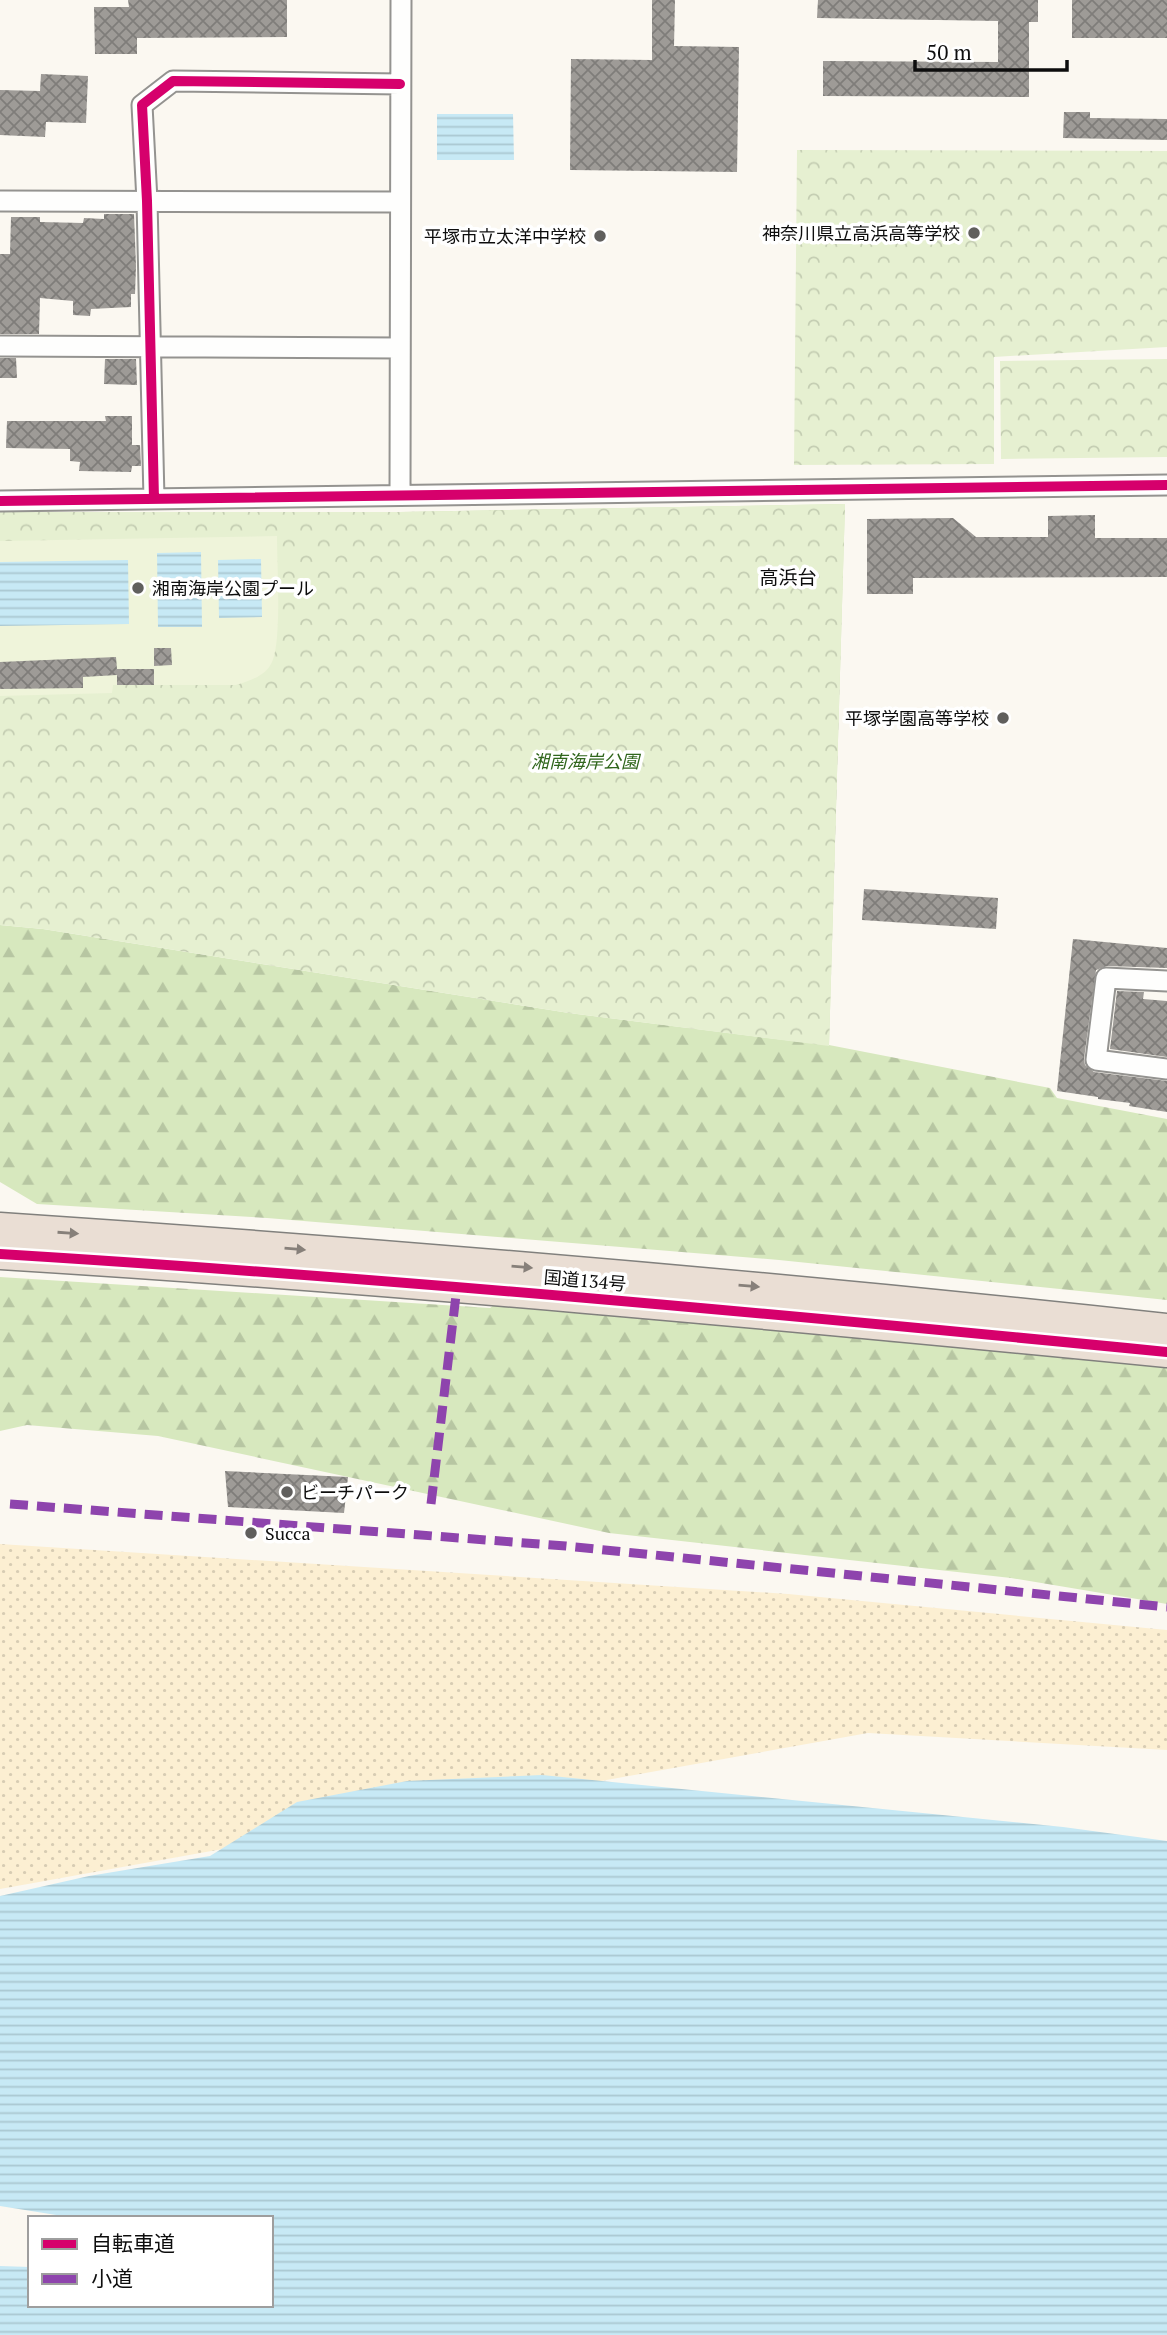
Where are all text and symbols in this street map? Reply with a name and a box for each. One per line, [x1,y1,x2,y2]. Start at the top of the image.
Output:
scale bar [915,28,1067,72]
text: 50 m [926,38,972,66]
place label: 神奈川県立高浜高等学校 [762,221,960,245]
place label: 平塚市立太洋中学校 [424,224,586,248]
marker: 神奈川県立高浜高等学校 [966,225,982,241]
marker: 平塚市立太洋中学校 [592,228,608,244]
district label: 高浜台 [759,564,817,589]
place label: 湘南海岸公園プール [152,576,314,600]
marker: 湘南海岸公園プール [130,580,146,596]
place label: 平塚学園高等学校 [845,706,989,730]
marker: 平塚学園高等学校 [995,710,1011,726]
park label: 湘南海岸公園 [531,749,642,773]
one-way arrow [57,1228,79,1239]
one-way arrow [284,1244,306,1255]
one-way arrow [511,1262,533,1273]
street label: 国道134号 [543,1264,627,1296]
one-way arrow [738,1281,760,1292]
place label: ビーチパーク [301,1480,409,1504]
marker: ビーチパーク [279,1484,295,1500]
place label: Succa [265,1521,311,1545]
marker: Succa [243,1525,259,1541]
legend [28,2216,273,2307]
text: 自転車道 [91,2229,175,2257]
text: 小道 [91,2264,133,2292]

